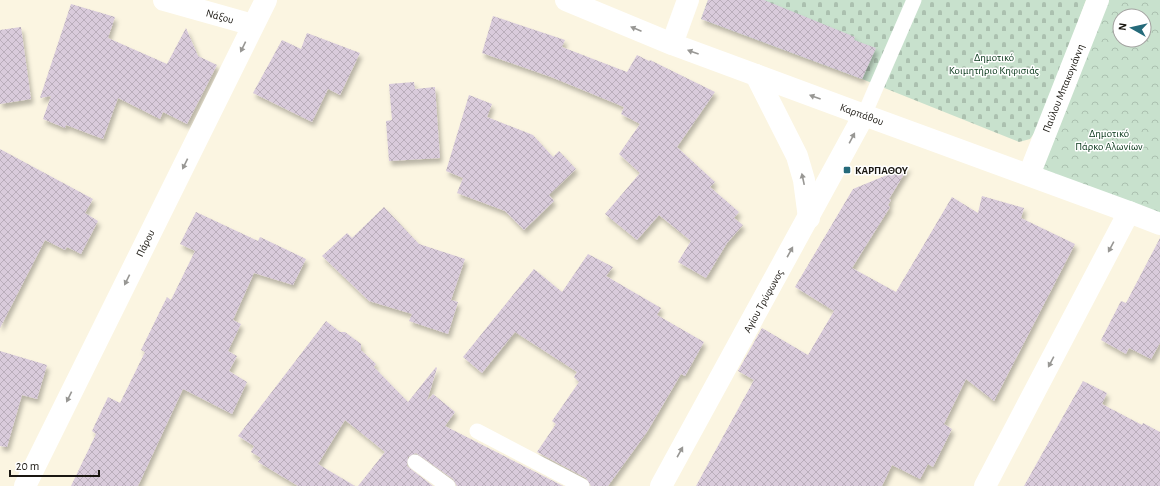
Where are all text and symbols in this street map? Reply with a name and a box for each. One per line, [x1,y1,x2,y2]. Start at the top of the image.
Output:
street label: Νάξου [205,7,235,26]
north arrow [1112,8,1152,48]
text: N [1117,22,1129,31]
one-way arrow [630,26,642,32]
one-way arrow [239,42,246,53]
street label: Παύλου Μπακογιάννη [1041,42,1086,134]
one-way arrow [686,49,698,55]
park label: Δημοτικό Κοιμητήριο Κηφισιάς [949,52,1039,76]
one-way arrow [808,93,820,99]
street label: Καρπάθου [839,102,885,127]
park label: Δημοτικό Πάρκο Αλωνίων [1075,128,1143,152]
one-way arrow [849,132,855,144]
one-way arrow [182,158,188,170]
marker: ΚΑΡΠΑΘΟΥ [842,165,852,175]
place label: ΚΑΡΠΑΘΟΥ [855,165,909,176]
one-way arrow [800,173,806,185]
street label: Πάρου [134,228,157,259]
one-way arrow [1108,241,1114,253]
one-way arrow [786,246,793,258]
street label: Αγίου Τρύφωνος [742,268,785,335]
one-way arrow [124,275,130,286]
one-way arrow [1047,356,1054,368]
one-way arrow [66,391,72,402]
one-way arrow [677,446,683,458]
scale bar [10,452,99,478]
text: 20 m [16,460,39,472]

